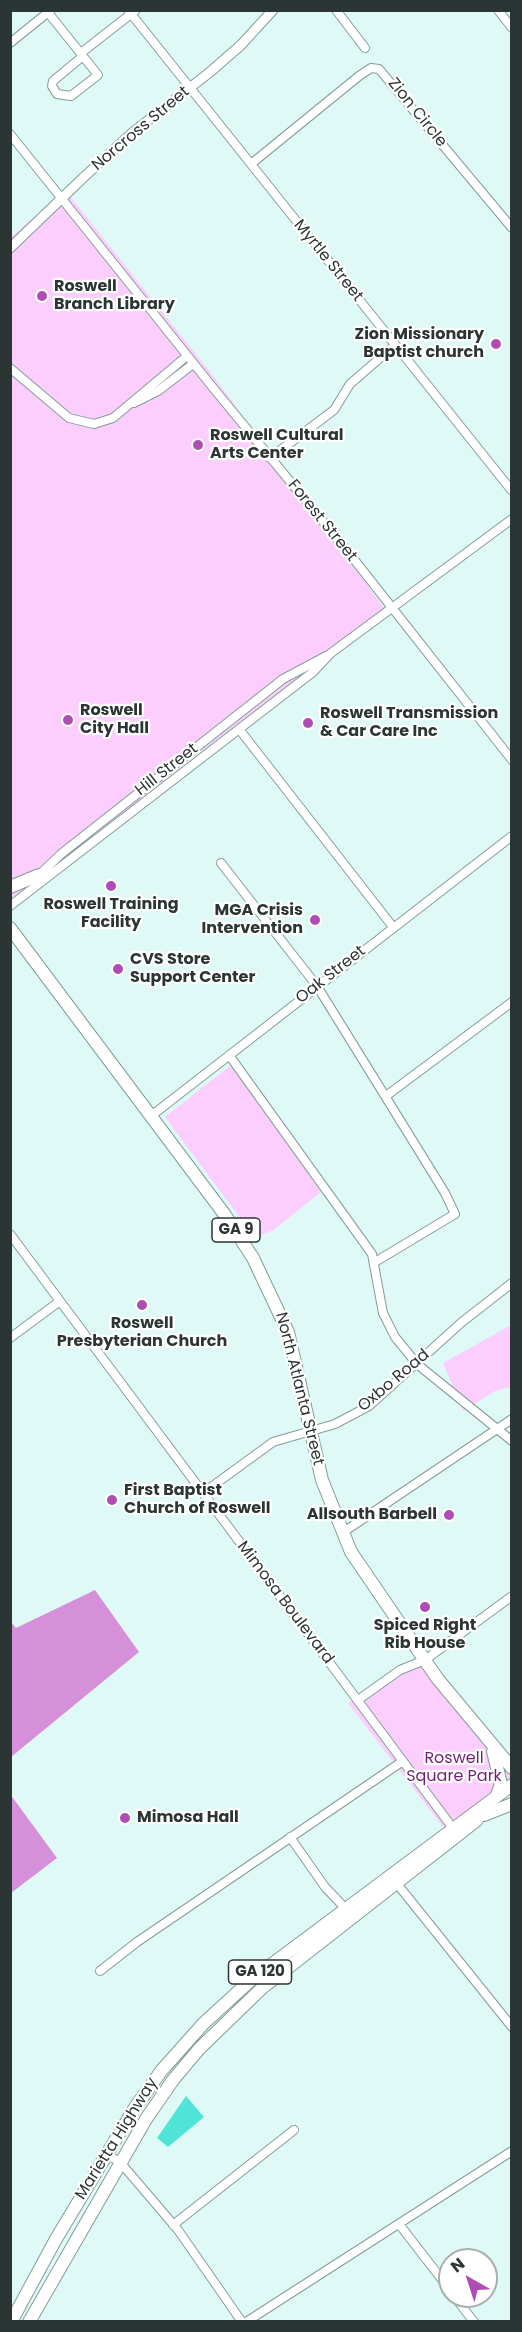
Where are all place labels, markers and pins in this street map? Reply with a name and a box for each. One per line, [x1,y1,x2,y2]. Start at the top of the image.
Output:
place label: Roswell Branch Library [54,277,175,315]
marker: Roswell Branch Library [35,289,49,303]
place label: Zion Missionary Baptist church [355,325,484,363]
marker: Zion Missionary Baptist church [489,337,503,351]
place label: Roswell Cultural Arts Center [210,426,344,464]
marker: Roswell Cultural Arts Center [191,438,205,452]
place label: Roswell City Hall [80,701,149,739]
place label: Roswell Transmission & Car Care Inc [320,704,498,742]
marker: Roswell City Hall [61,713,75,727]
marker: Roswell Transmission & Car Care Inc [301,716,315,730]
marker: Roswell Training Facility [104,879,118,893]
place label: Roswell Training Facility [43,895,179,933]
place label: MGA Crisis Intervention [201,901,303,939]
marker: MGA Crisis Intervention [308,913,322,927]
place label: CVS Store Support Center [130,950,255,988]
marker: CVS Store Support Center [111,962,125,976]
marker: Roswell Presbyterian Church [135,1298,149,1312]
place label: Roswell Presbyterian Church [57,1314,227,1352]
place label: First Baptist Church of Roswell [124,1481,271,1519]
marker: First Baptist Church of Roswell [105,1493,119,1507]
place label: Allsouth Barbell [307,1505,437,1525]
marker: Allsouth Barbell [442,1508,456,1522]
marker: Spiced Right Rib House [418,1600,432,1614]
place label: Spiced Right Rib House [374,1616,476,1654]
place label: Mimosa Hall [137,1808,239,1828]
marker: Mimosa Hall [118,1811,132,1825]

